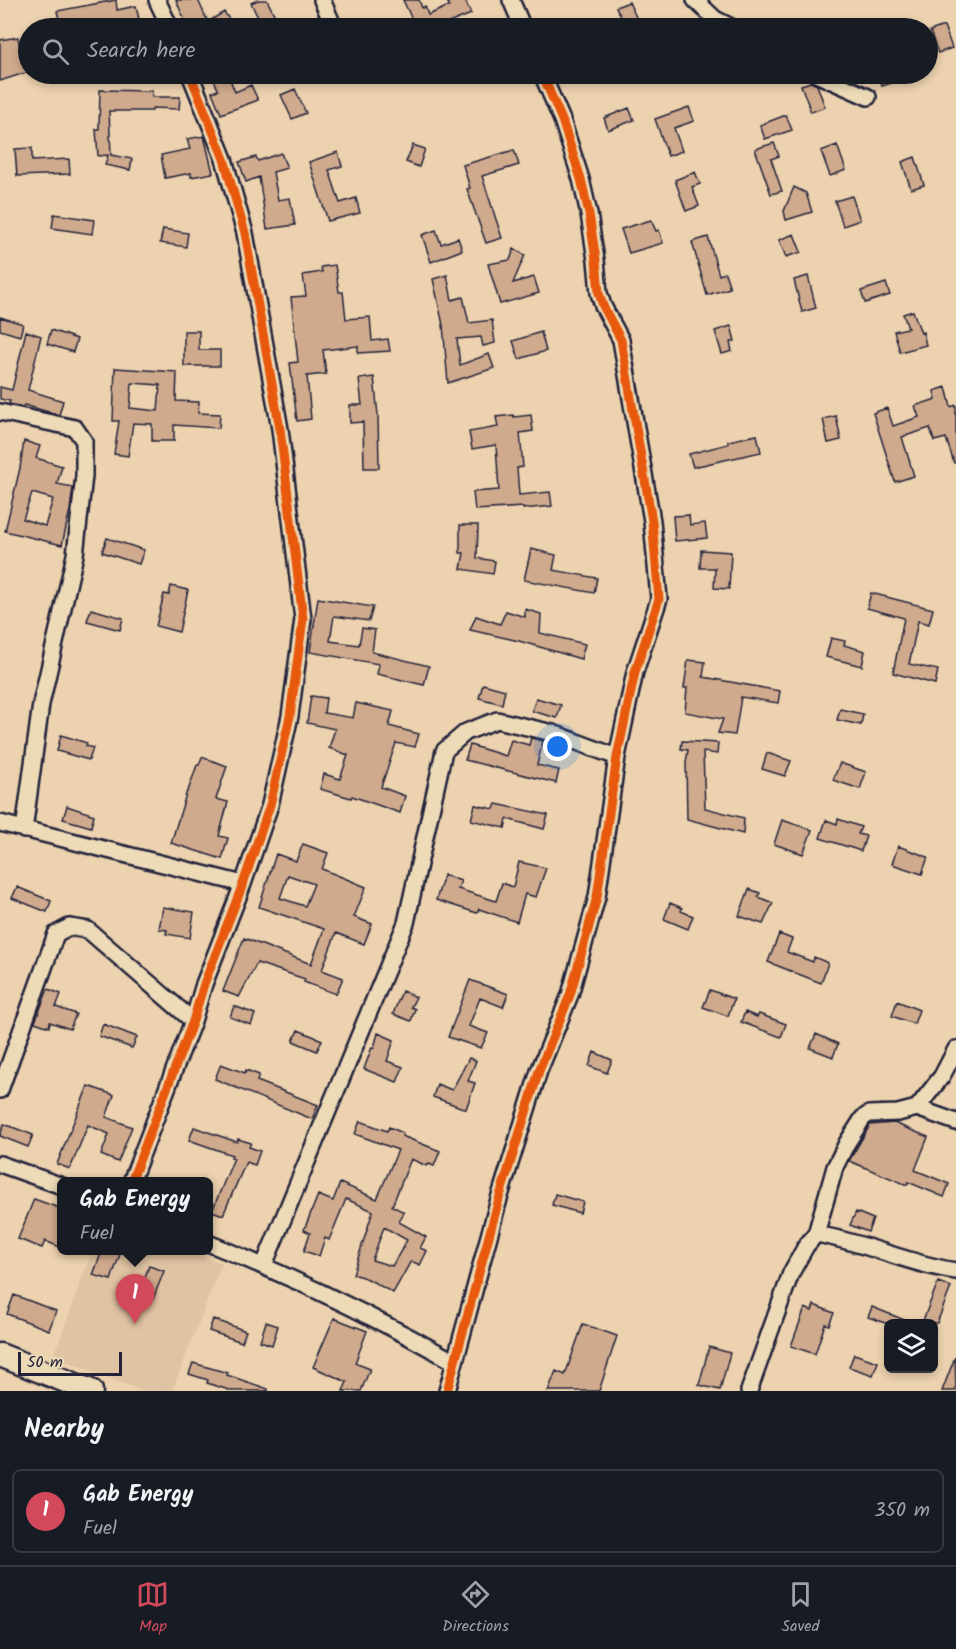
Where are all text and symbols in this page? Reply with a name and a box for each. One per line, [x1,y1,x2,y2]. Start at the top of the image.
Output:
search box [18,18,938,84]
text: Search here [87,34,195,69]
icon: search [39,35,72,68]
your location [543,732,572,761]
popup [57,1177,213,1255]
text: Gab Energy [80,1183,190,1218]
text: Fuel [80,1218,114,1250]
pin: 1 [116,1274,154,1324]
map controls [884,1319,938,1373]
button: layers [884,1319,938,1373]
scale bar [18,1349,122,1376]
text: 50 m [27,1350,63,1375]
text: Nearby [24,1409,104,1451]
text: Gab Energy [83,1478,193,1513]
text: 1 [42,1495,49,1527]
text: 350 m [874,1495,930,1527]
text: Fuel [83,1513,117,1545]
tab: Map [136,1578,169,1639]
tab: Directions [442,1578,509,1639]
tab: Saved [782,1578,820,1639]

